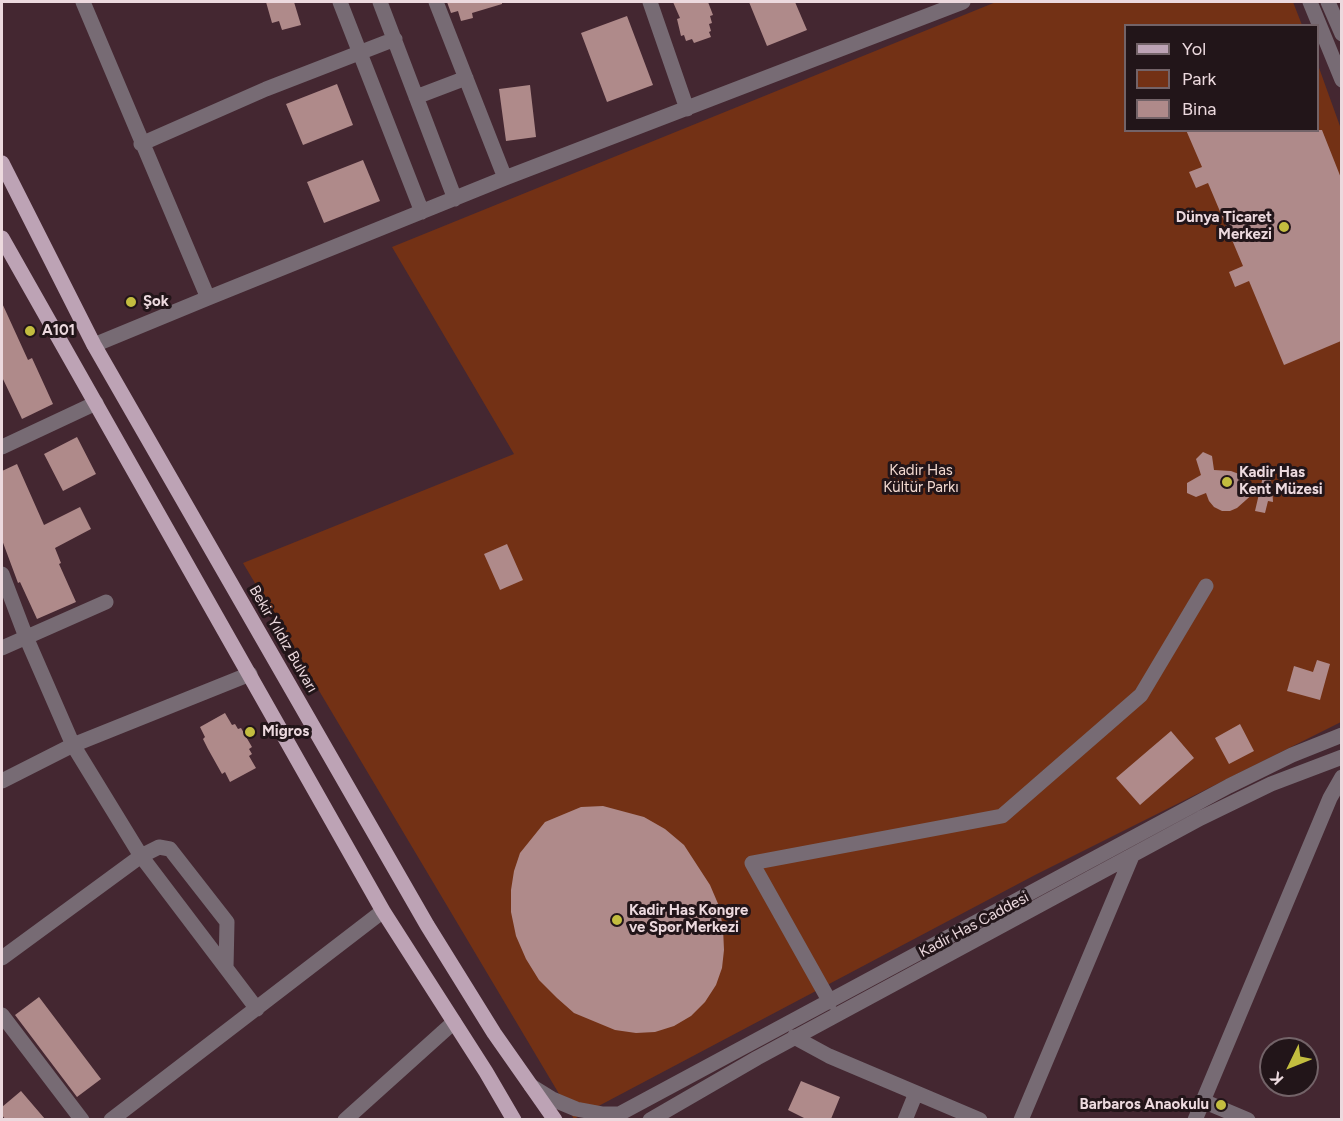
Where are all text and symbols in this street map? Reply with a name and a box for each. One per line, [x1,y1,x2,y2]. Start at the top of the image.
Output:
legend [1124,24,1319,132]
text: Yol [1182,38,1206,60]
text: Park [1182,68,1216,90]
text: Bina [1182,98,1216,120]
place label: Dünya Ticaret Merkezi [1176,209,1272,244]
marker: Dünya Ticaret Merkezi [1277,220,1291,234]
place label: Şok [143,293,169,311]
marker: Şok [124,295,138,309]
place label: A101 [42,322,75,340]
marker: A101 [23,324,37,338]
park label: Kadir Has Kültür Parkı [883,462,959,497]
place label: Kadir Has Kent Müzesi [1239,464,1323,499]
marker: Kadir Has Kent Müzesi [1220,475,1234,489]
street label: Bekir Yıldız Bulvarı [245,582,321,696]
place label: Migros [262,723,309,741]
marker: Migros [243,725,257,739]
street label: Kadir Has Caddesi [916,888,1032,962]
place label: Kadir Has Kongre ve Spor Merkezi [629,902,748,937]
marker: Kadir Has Kongre ve Spor Merkezi [610,913,624,927]
north arrow [1259,1037,1319,1097]
text: K [1266,1068,1288,1089]
place label: Barbaros Anaokulu [1080,1096,1209,1114]
marker: Barbaros Anaokulu [1214,1098,1228,1112]

